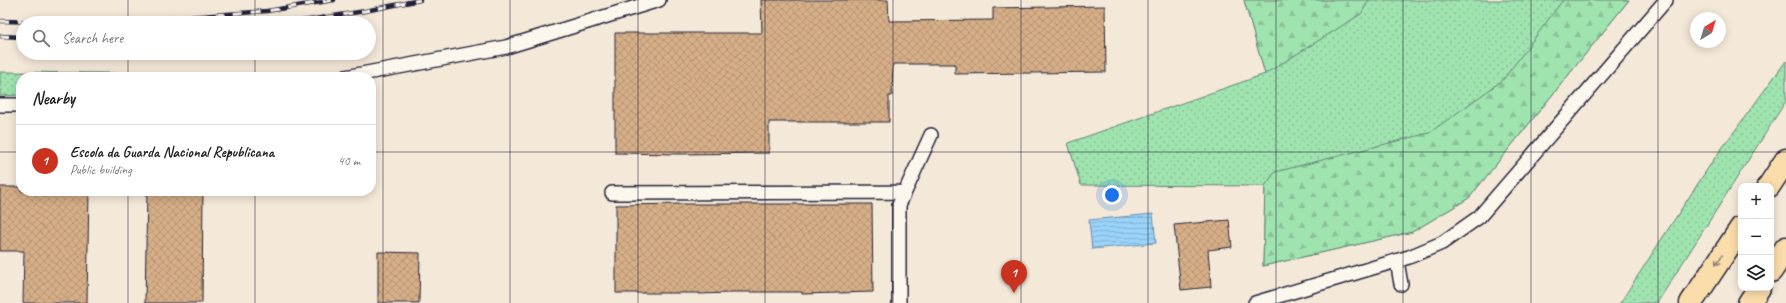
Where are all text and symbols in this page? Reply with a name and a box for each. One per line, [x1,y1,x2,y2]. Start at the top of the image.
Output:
north arrow [1690,12,1726,48]
search box [16,16,376,60]
icon: search [30,27,52,49]
text: Search here [62,29,123,48]
text: Nearby [32,88,75,109]
text: Escola da Guarda Nacional Republicana [70,143,274,162]
text: 1 [42,153,48,169]
text: 40 m [338,153,360,169]
text: Public building [70,162,132,178]
map controls [1738,183,1774,291]
button: + [1738,183,1774,219]
your location [1102,185,1122,205]
button: − [1738,219,1774,255]
one-way arrow [1715,255,1724,266]
button: layers [1738,255,1774,291]
pin: 1 [1001,260,1027,293]

